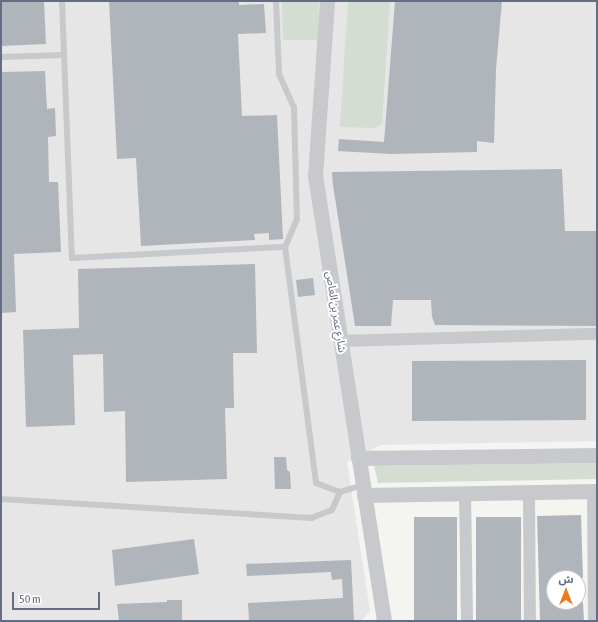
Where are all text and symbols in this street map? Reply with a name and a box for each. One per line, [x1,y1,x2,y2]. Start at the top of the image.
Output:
street label: شارع عمر بن العاص [323,270,349,354]
north arrow [546,570,586,610]
text: ش [558,573,574,585]
scale bar [14,584,102,610]
text: 50 m [19,592,41,606]

